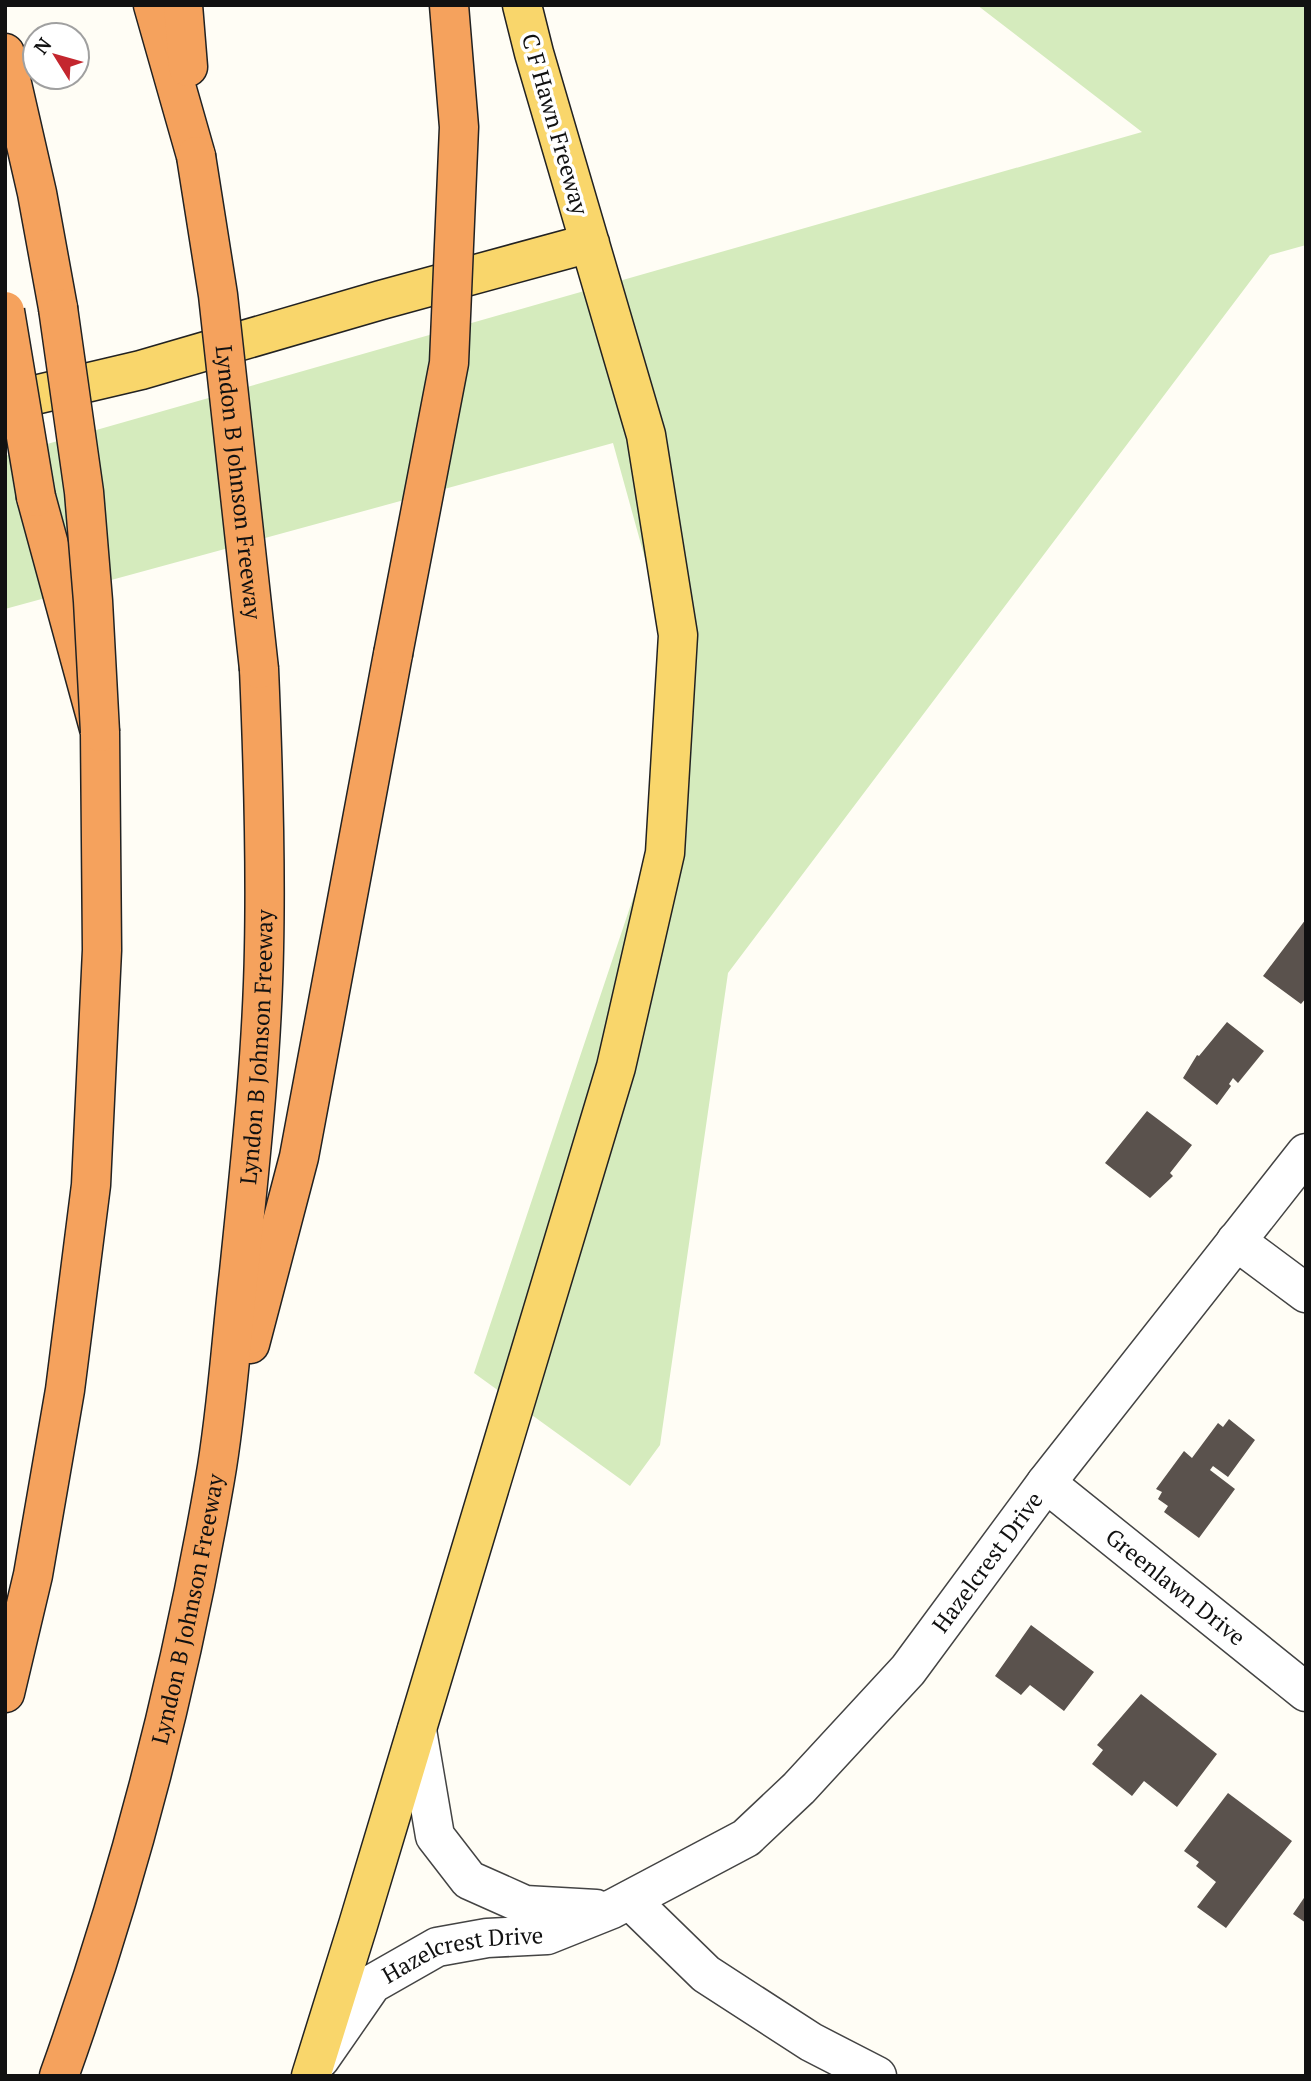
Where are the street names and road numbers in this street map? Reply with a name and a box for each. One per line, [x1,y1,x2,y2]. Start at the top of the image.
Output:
street label: C F Hawn Freeway [515,30,596,219]
street label: Lyndon B Johnson Freeway [209,343,269,621]
street label: Lyndon B Johnson Freeway [232,909,280,1186]
street label: Lyndon B Johnson Freeway [144,1471,231,1747]
street label: Hazelcrest Drive [925,1485,1049,1639]
street label: Greenlawn Drive [1099,1521,1252,1652]
street label: Hazelcrest Drive [376,1919,544,1990]

